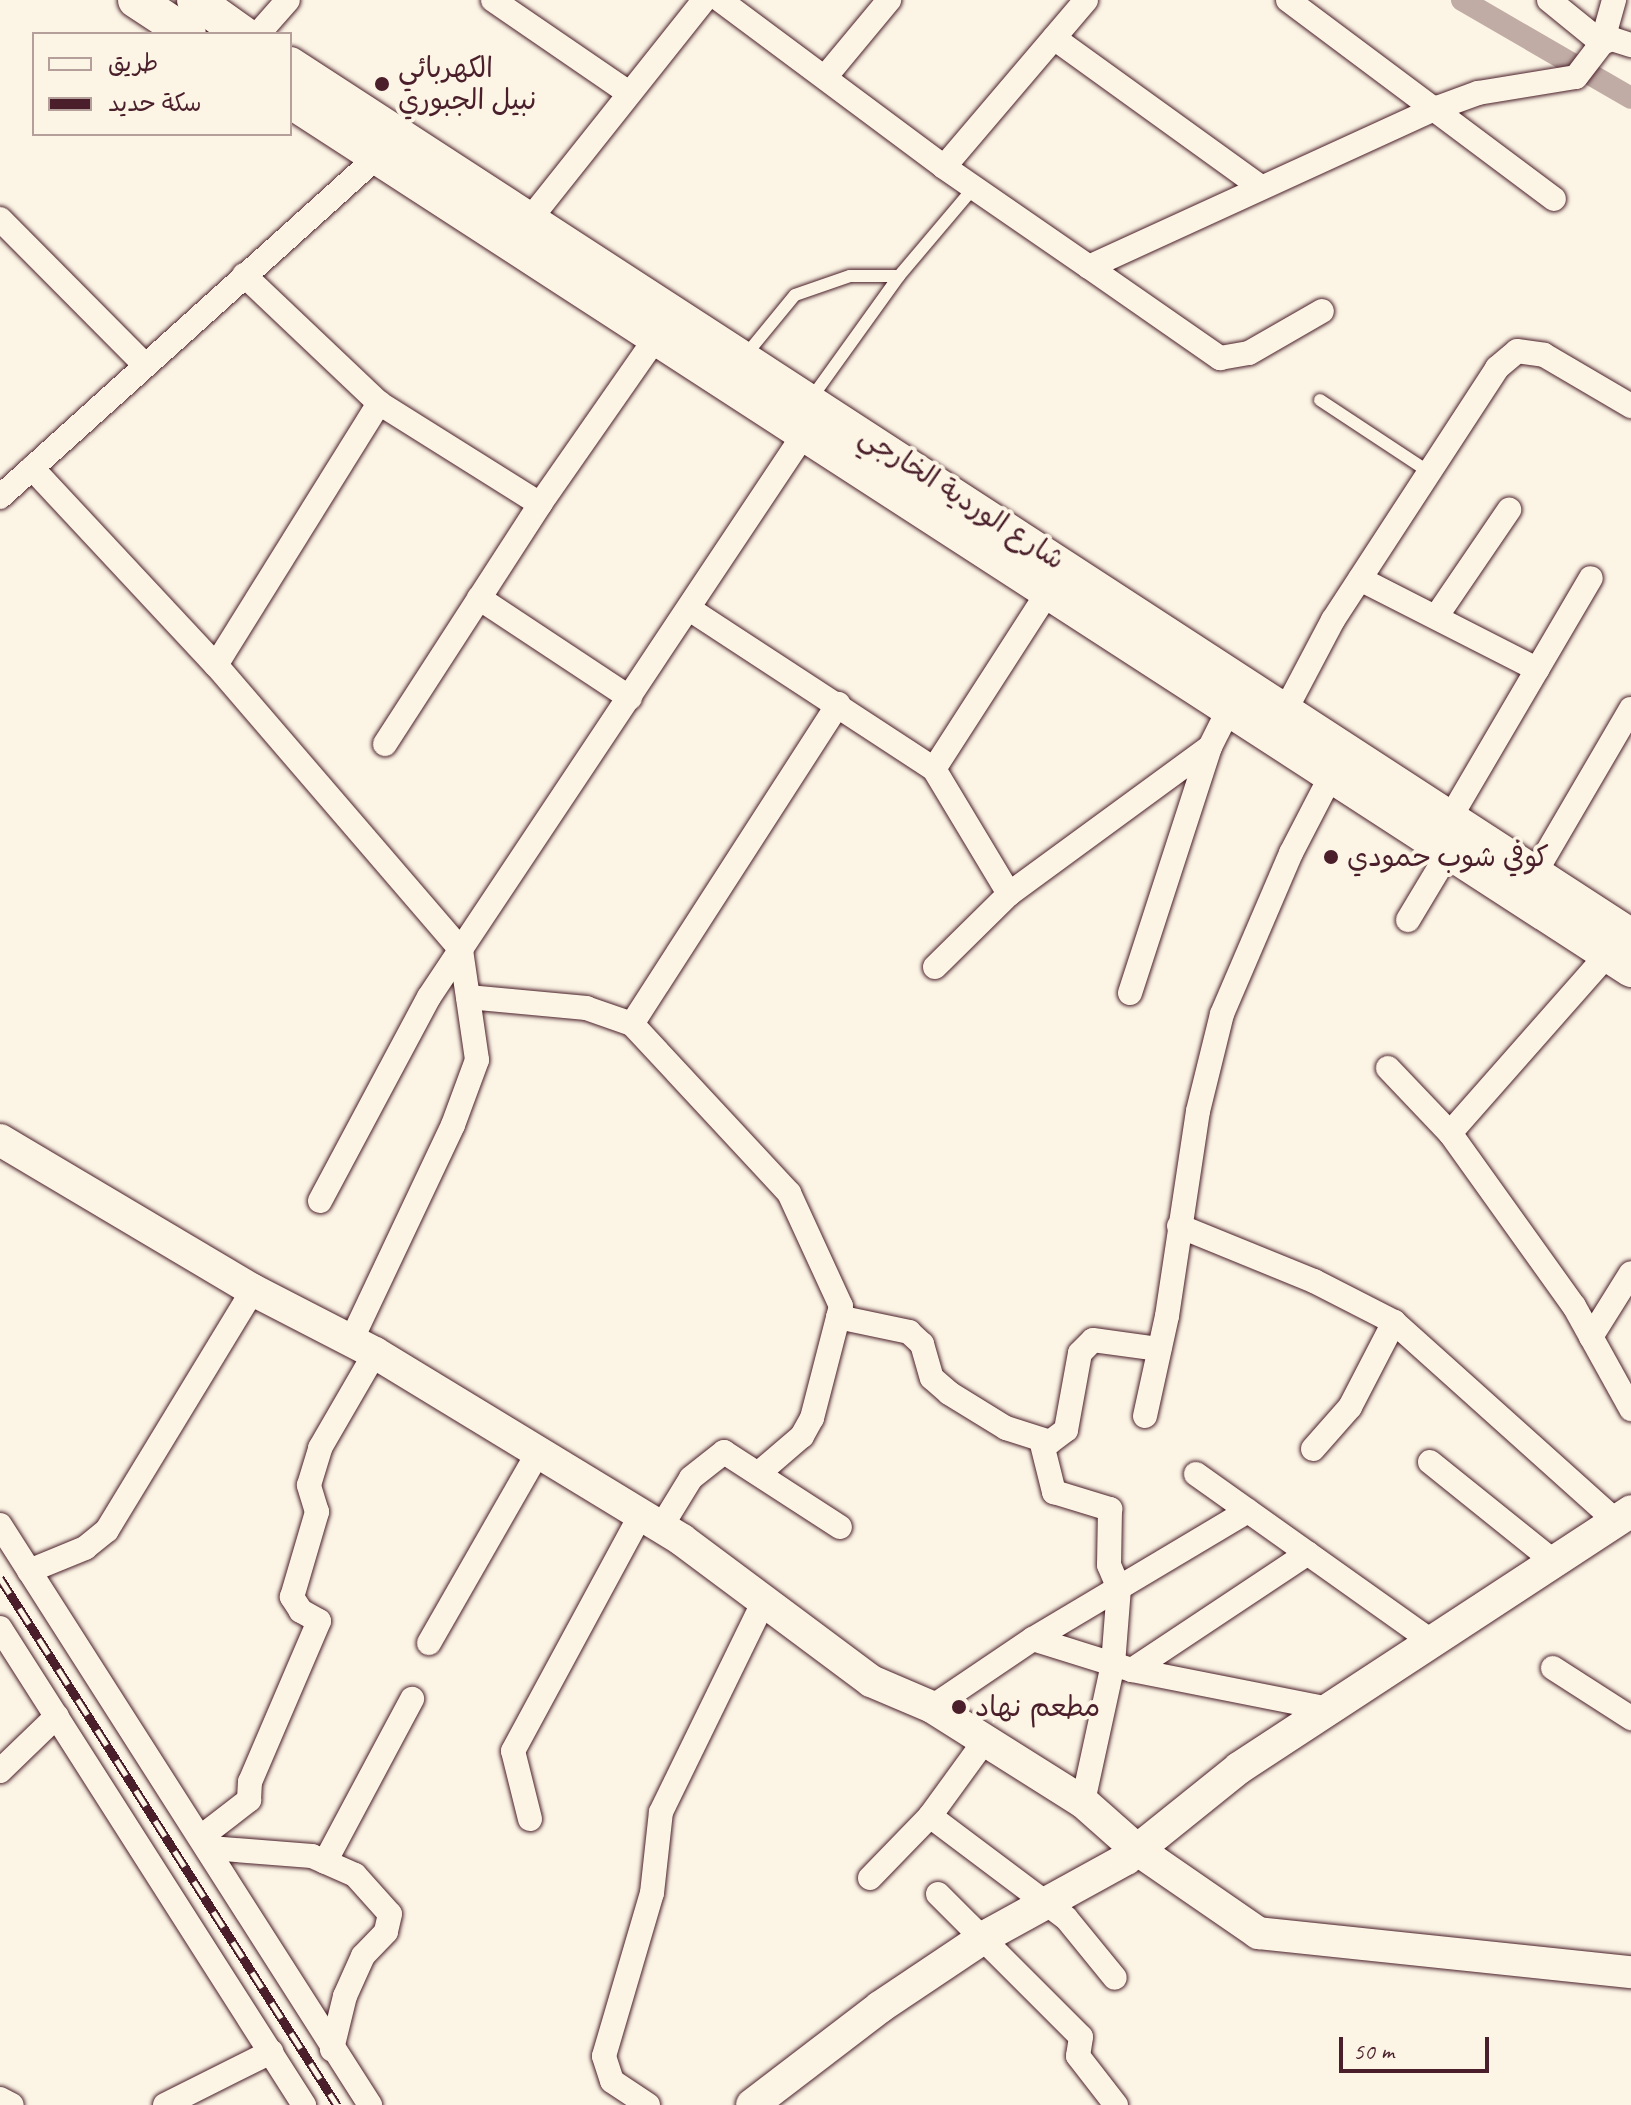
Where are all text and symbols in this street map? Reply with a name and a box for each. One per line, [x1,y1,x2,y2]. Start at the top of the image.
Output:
legend [32,32,292,136]
text: طريق [108,48,158,78]
place label: الكهربائي نبيل الجبوري [398,51,536,117]
marker: الكهربائي نبيل الجبوري [373,75,391,93]
text: سكة حديد [108,88,202,118]
street label: شارع الوردية الخارجي [853,419,1071,577]
place label: كوفي شوب حمودي [1347,840,1549,874]
marker: كوفي شوب حمودي [1322,848,1340,866]
place label: مطعم نهاد [975,1690,1100,1724]
marker: مطعم نهاد [950,1698,968,1716]
scale bar [1343,2021,1493,2071]
text: 50 m [1353,2036,1394,2066]

